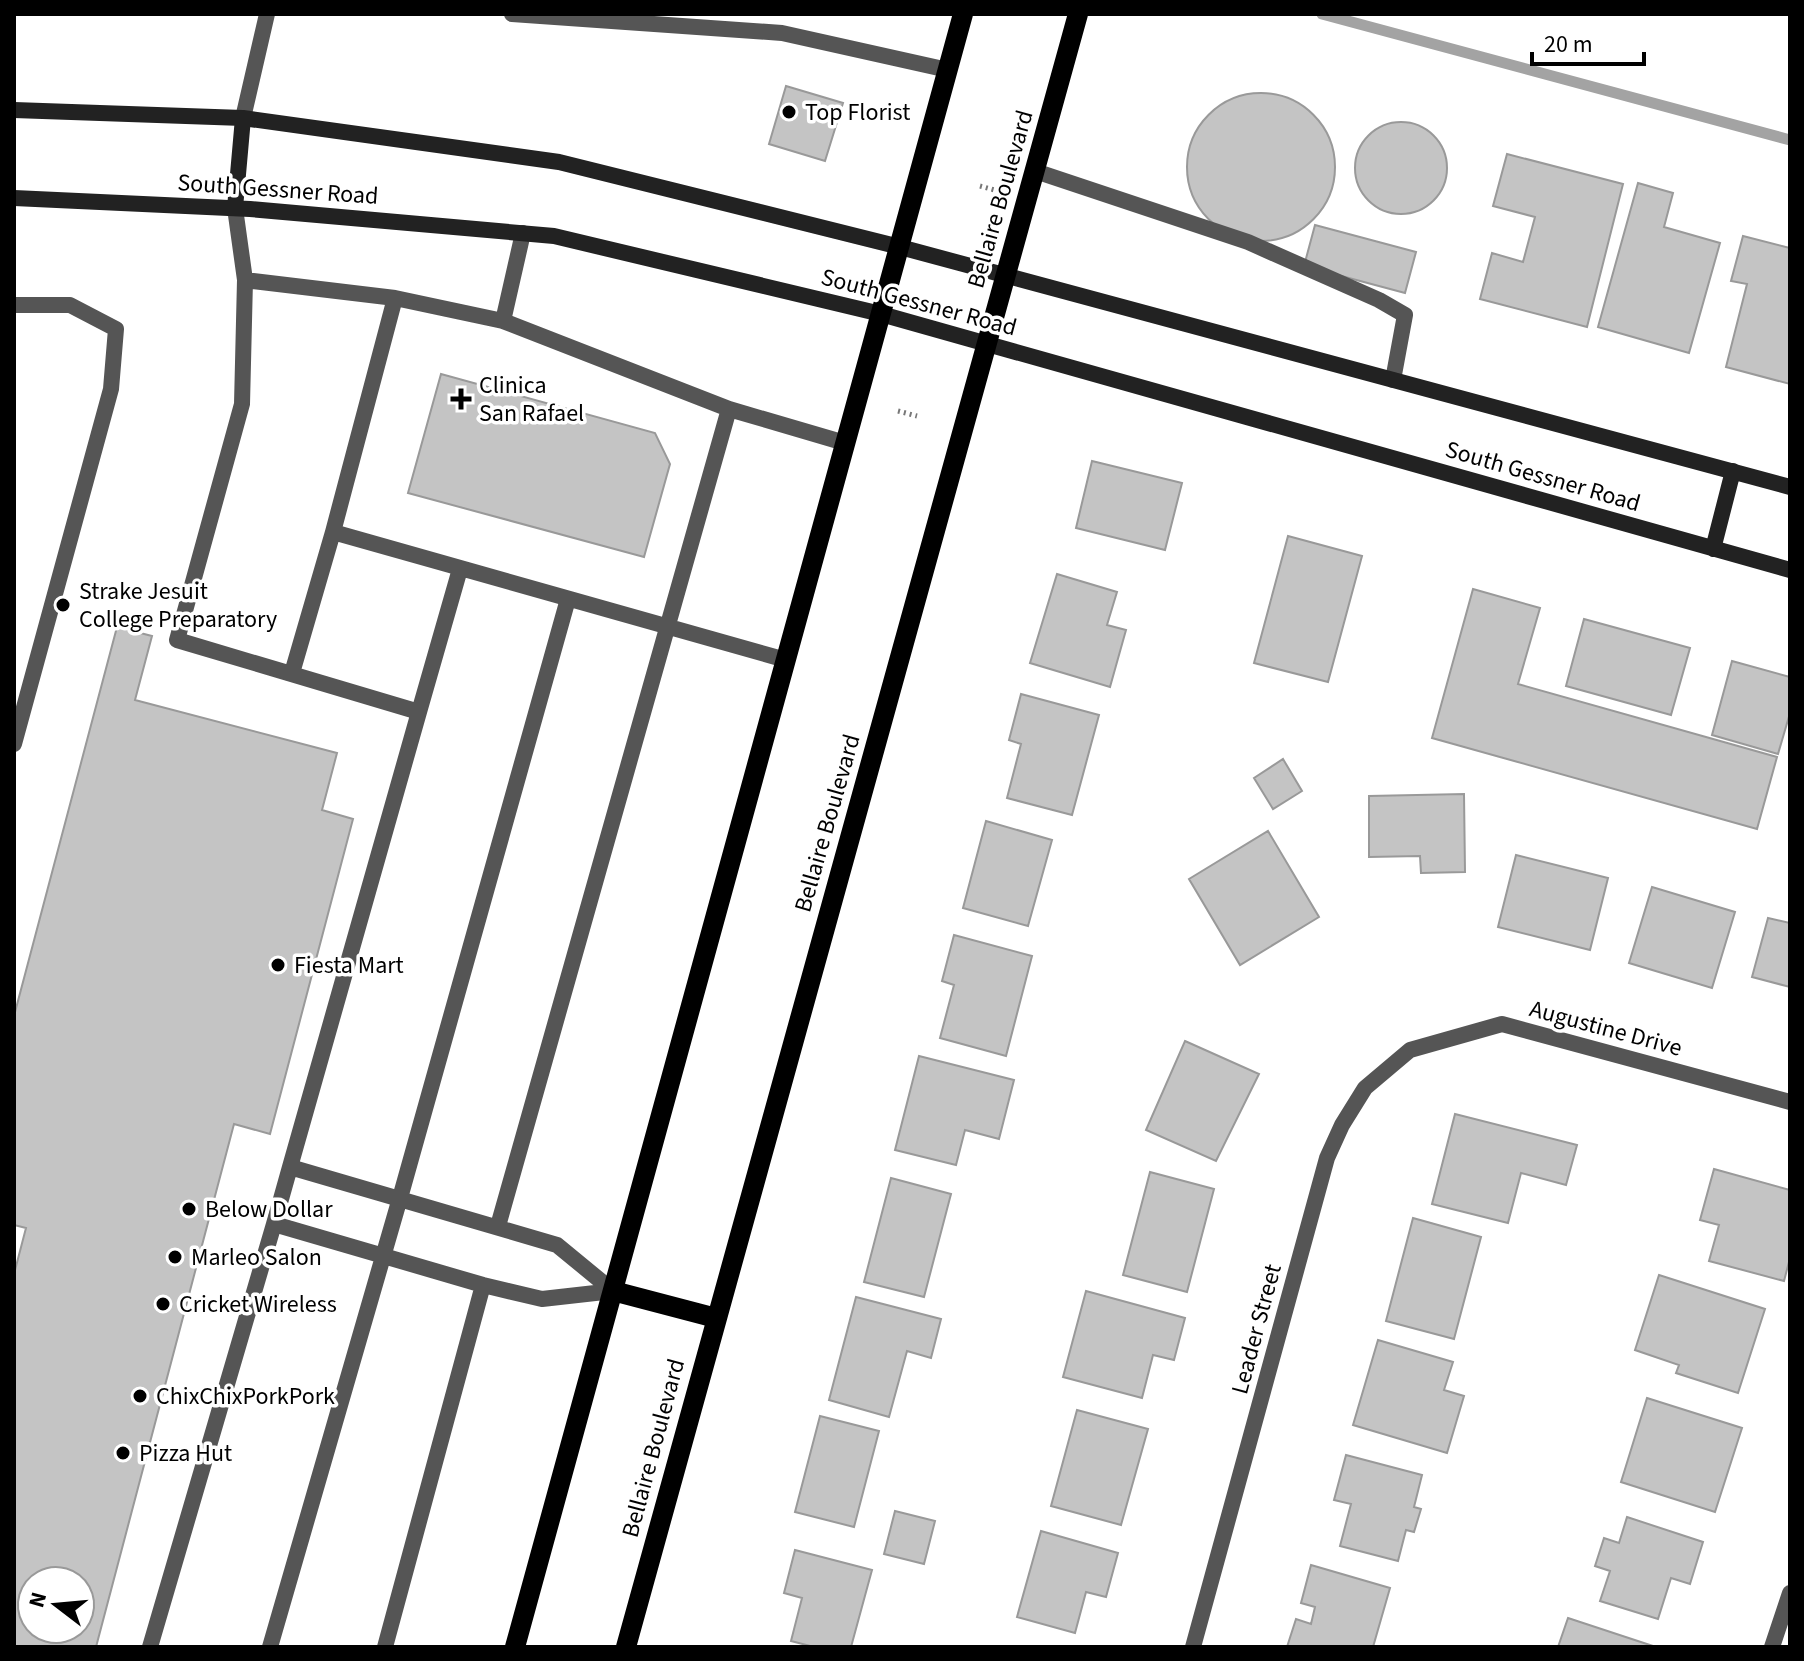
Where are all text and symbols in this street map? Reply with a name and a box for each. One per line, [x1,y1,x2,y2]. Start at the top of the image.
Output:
scale bar [1532,16,1644,66]
text: 20 m [1544,27,1593,62]
place label: Top Florist [805,95,910,130]
marker: Top Florist [780,103,798,121]
street label: Bellaire Boulevard [958,106,1043,292]
street label: South Gessner Road [176,165,380,214]
street label: South Gessner Road [817,260,1021,345]
place label: Clinica San Rafael [479,368,584,431]
marker: Clinica San Rafael [450,388,472,410]
street label: South Gessner Road [1441,432,1644,521]
place label: Strake Jesuit College Preparatory [79,574,277,637]
marker: Strake Jesuit College Preparatory [54,596,72,614]
street label: Bellaire Boulevard [785,730,870,916]
place label: Fiesta Mart [294,948,404,983]
marker: Fiesta Mart [269,956,287,974]
street label: Augustine Drive [1526,991,1686,1066]
place label: Below Dollar [205,1192,333,1227]
marker: Below Dollar [180,1200,198,1218]
place label: Marleo Salon [191,1240,322,1275]
marker: Marleo Salon [166,1248,184,1266]
street label: Leader Street [1222,1260,1291,1398]
place label: Cricket Wireless [179,1287,337,1322]
marker: Cricket Wireless [154,1295,172,1313]
street label: Bellaire Boulevard [613,1355,694,1541]
place label: ChixChixPorkPork [156,1379,335,1414]
marker: ChixChixPorkPork [131,1387,149,1405]
place label: Pizza Hut [139,1436,232,1471]
marker: Pizza Hut [114,1444,132,1462]
north arrow [16,1565,96,1645]
text: N [20,1588,55,1611]

